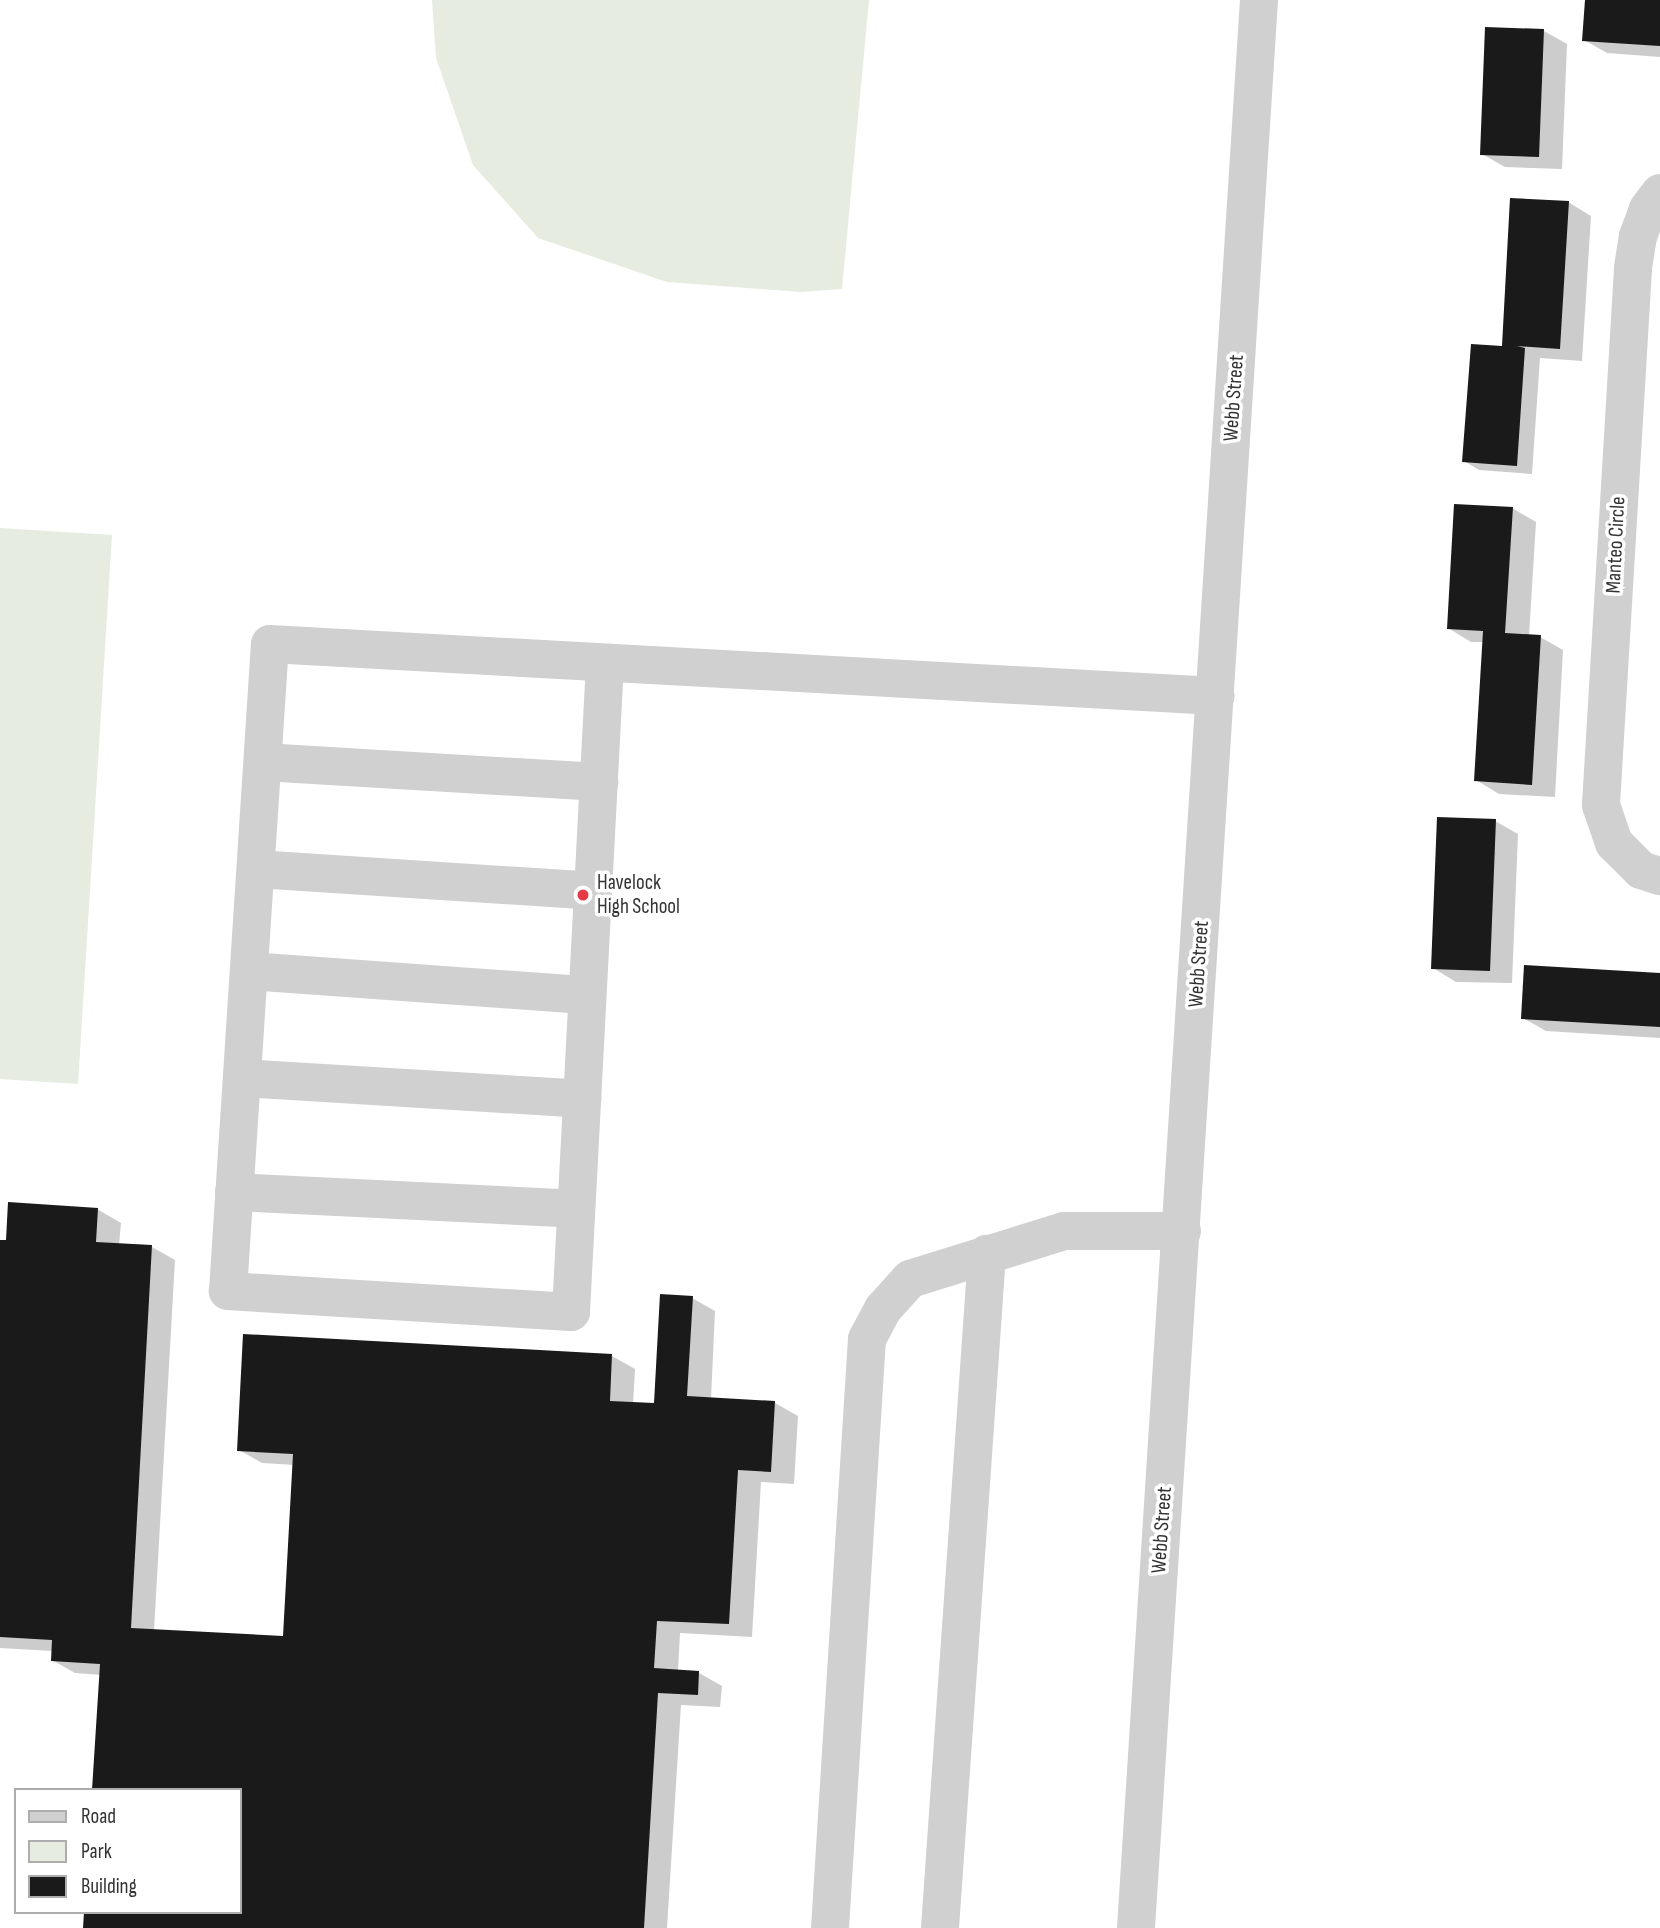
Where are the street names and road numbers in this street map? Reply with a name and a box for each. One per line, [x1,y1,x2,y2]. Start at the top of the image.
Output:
street label: Webb Street [1218,354,1250,442]
street label: Manteo Circle [1601,496,1631,594]
street label: Webb Street [1183,920,1215,1008]
street label: Webb Street [1146,1486,1178,1574]

